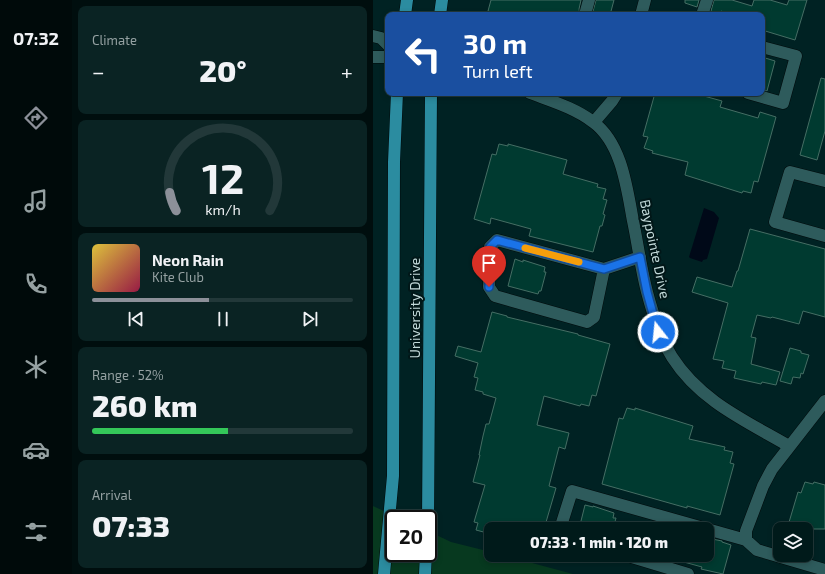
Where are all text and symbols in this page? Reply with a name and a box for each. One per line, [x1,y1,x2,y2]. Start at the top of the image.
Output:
text: 30 m [463,26,527,60]
text: 07:32 [13,27,59,49]
icon: left [397,28,449,80]
text: Climate [92,32,137,48]
text: 20° [199,52,246,88]
text: − [92,58,105,84]
text: + [341,58,353,84]
text: Turn left [463,60,533,82]
icon: directions [22,104,50,132]
text: 12 [201,152,244,202]
icon: music [22,187,50,215]
street label: Baypointe Drive [637,198,674,300]
text: km/h [205,201,240,218]
pin [472,246,506,287]
text: Neon Rain [152,251,224,269]
icon: arrive [478,252,500,274]
street label: University Drive [406,258,423,358]
text: Kite Club [152,269,204,285]
icon: phone [22,270,50,298]
icon: previous [125,308,147,330]
icon: pause [212,308,234,330]
icon: next [299,308,321,330]
position arrow [637,311,679,353]
icon: climate [22,353,50,381]
text: Range · 52% [92,367,164,383]
text: 260 km [92,387,198,423]
icon: car [22,436,50,464]
text: Arrival [92,487,132,503]
text: 07:33 [92,507,170,543]
speed limit sign: 20 [385,510,437,562]
icon: filters [22,518,50,546]
map controls [773,522,813,562]
button: layers [773,522,813,562]
text: 07:33 · 1 min · 120 m [530,533,668,551]

